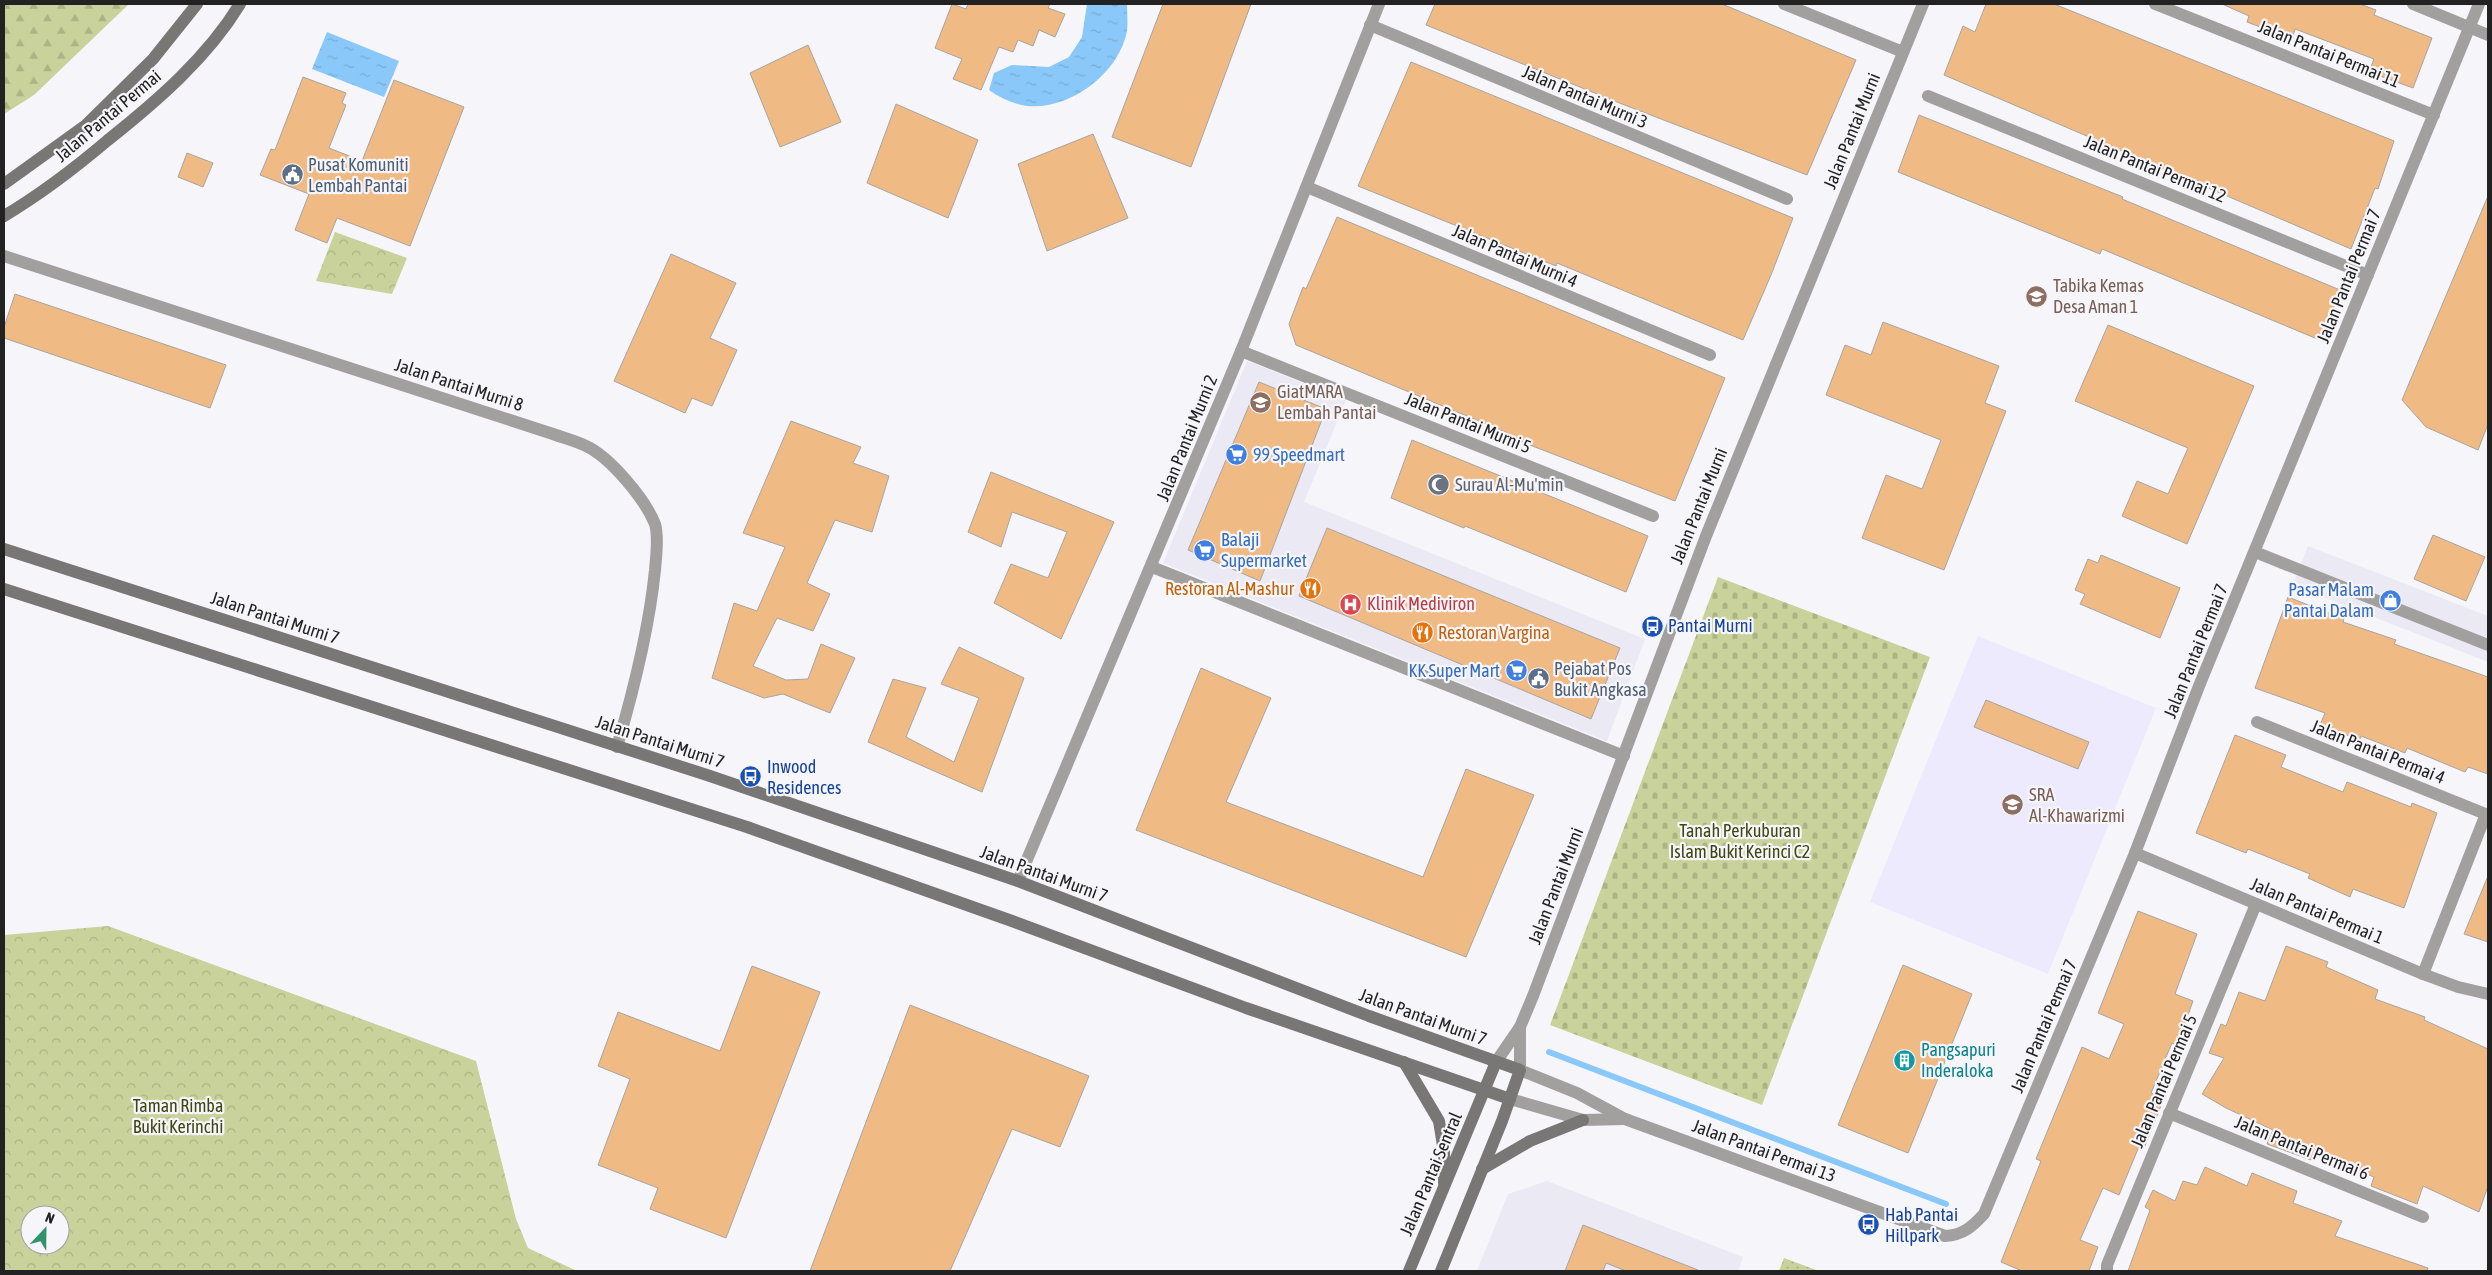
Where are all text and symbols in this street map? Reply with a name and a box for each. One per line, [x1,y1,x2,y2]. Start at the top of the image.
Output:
street label: Jalan Pantai Permai 11 [2255,15,2403,92]
street label: Jalan Pantai Murni 3 [1519,61,1651,132]
street label: Jalan Pantai Permai [50,65,165,166]
street label: Jalan Pantai Murni [1819,70,1884,192]
street label: Jalan Pantai Permai 12 [2081,130,2229,207]
place label: Pusat Komuniti Lembah Pantai [308,154,409,196]
public building icon: Pusat Komuniti Lembah Pantai [280,163,304,187]
street label: Jalan Pantai Permai 7 [2312,206,2385,346]
street label: Jalan Pantai Murni 4 [1449,220,1581,291]
place label: Tabika Kemas Desa Aman 1 [2053,275,2144,317]
school or university icon: Tabika Kemas Desa Aman 1 [2025,284,2049,308]
street label: Jalan Pantai Murni 8 [392,354,526,415]
street label: Jalan Pantai Murni 2 [1152,372,1221,504]
place label: GiatMARA Lembah Pantai [1277,381,1376,423]
street label: Jalan Pantai Murni 5 [1402,388,1534,457]
school or university icon: GiatMARA Lembah Pantai [1249,390,1273,414]
supermarket icon: 99 Speedmart [1225,443,1249,467]
place label: 99 Speedmart [1253,444,1345,465]
street label: Jalan Pantai Murni [1666,445,1731,567]
mosque icon: Surau Al-Mu'min [1427,473,1451,497]
place label: Surau Al-Mu'min [1455,474,1563,495]
place label: Balaji Supermarket [1221,529,1307,571]
supermarket icon: Balaji Supermarket [1193,538,1217,562]
restaurant icon: Restoran Al-Mashur [1298,577,1322,601]
place label: Restoran Al-Mashur [1165,578,1295,599]
place label: Pasar Malam Pantai Dalam [2284,579,2374,621]
street label: Jalan Pantai Permai 7 [2159,581,2232,721]
street label: Jalan Pantai Murni 7 [208,587,342,648]
shop icon: Pasar Malam Pantai Dalam [2378,588,2402,612]
hospital icon: Klinik Mediviron [1339,592,1363,616]
place label: Klinik Mediviron [1367,593,1475,614]
bus stop icon: Pantai Murni [1640,614,1664,638]
place label: Pantai Murni [1668,615,1753,636]
restaurant icon: Restoran Vargina [1410,621,1434,645]
place label: Restoran Vargina [1438,622,1550,643]
place label: Pejabat Pos Bukit Angkasa [1554,658,1647,700]
supermarket icon: KK Super Mart [1504,659,1528,683]
place label: KK Super Mart [1408,660,1500,681]
public building icon: Pejabat Pos Bukit Angkasa [1526,667,1550,691]
street label: Jalan Pantai Murni 7 [593,711,727,772]
street label: Jalan Pantai Permai 4 [2308,715,2448,788]
place label: Inwood Residences [767,756,841,798]
bus stop icon: Inwood Residences [739,765,763,789]
place label: SRA Al-Khawarizmi [2029,784,2125,826]
school or university icon: SRA Al-Khawarizmi [2001,793,2025,817]
park label: Tanah Perkuburan Islam Bukit Kerinci C2 [1670,820,1810,862]
street label: Jalan Pantai Murni [1524,825,1587,947]
street label: Jalan Pantai Murni 7 [978,841,1111,906]
street label: Jalan Pantai Permai 1 [2247,873,2387,948]
street label: Jalan Pantai Permai 7 [2006,956,2081,1096]
street label: Jalan Pantai Murni 7 [1357,984,1490,1049]
street label: Jalan Pantai Permai 5 [2126,1011,2201,1151]
place label: Pangsapuri Inderaloka [1921,1039,1996,1081]
building icon: Pangsapuri Inderaloka [1893,1048,1917,1072]
park label: Taman Rimba Bukit Kerinchi [133,1095,223,1137]
street label: Jalan Pantai Sentral [1395,1109,1466,1239]
street label: Jalan Pantai Permai 6 [2232,1111,2372,1184]
street label: Jalan Pantai Permai 13 [1690,1115,1839,1186]
place label: Hab Pantai Hillpark [1885,1204,1958,1246]
north arrow [20,1205,70,1255]
text: N [43,1209,57,1227]
bus stop icon: Hab Pantai Hillpark [1857,1213,1881,1237]

